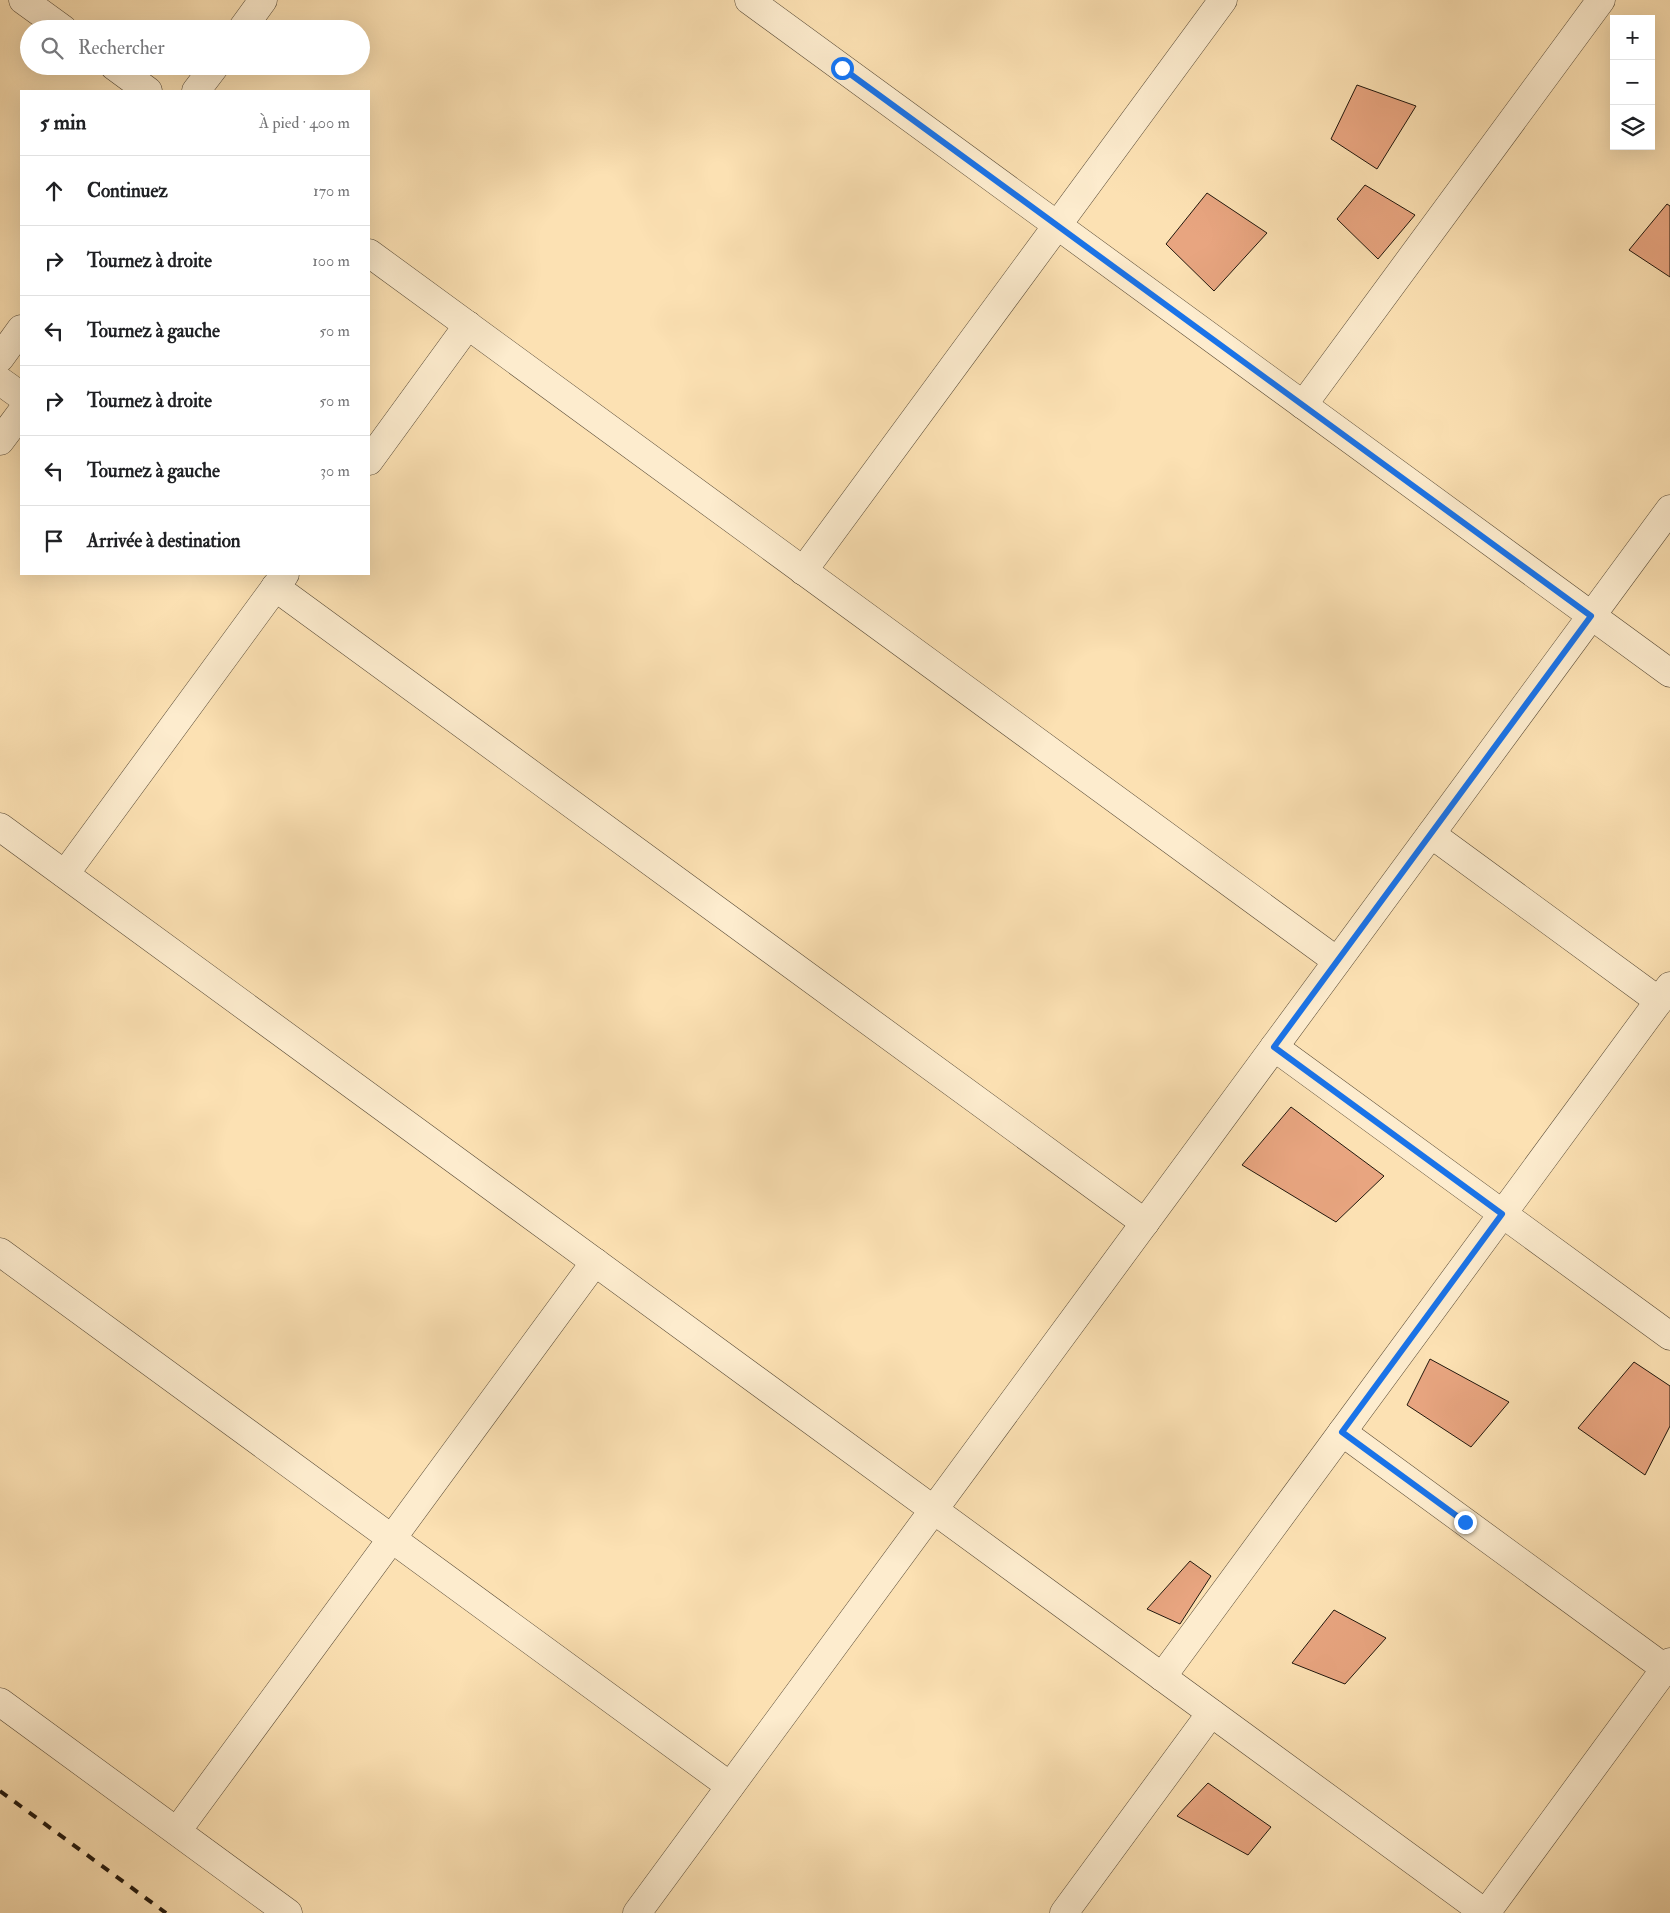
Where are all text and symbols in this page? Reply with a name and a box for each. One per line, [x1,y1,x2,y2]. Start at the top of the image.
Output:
map controls [1610,15,1655,150]
button: + [1610,15,1655,60]
search box [20,20,370,75]
icon: search [38,34,66,62]
text: Rechercher [78,36,165,60]
route start [831,57,854,80]
button: − [1610,60,1655,105]
button: layers [1610,105,1655,150]
text: 5 min [40,109,86,136]
text: À pied · 400 m [259,113,350,133]
icon: ahead [40,177,68,205]
text: Continuez [87,179,168,203]
text: 170 m [313,181,350,201]
icon: right [40,247,68,275]
text: Tournez à droite [87,249,212,273]
text: 100 m [312,251,350,271]
icon: left [40,317,68,345]
text: Tournez à gauche [87,319,220,343]
text: 50 m [319,321,350,341]
icon: right [40,387,68,415]
text: Tournez à droite [87,389,212,413]
text: 50 m [319,391,350,411]
icon: left [40,457,68,485]
text: Tournez à gauche [87,459,220,483]
text: 30 m [320,461,350,481]
icon: arrive [40,527,68,555]
text: Arrivée à destination [87,529,241,553]
route end [1454,1511,1477,1534]

